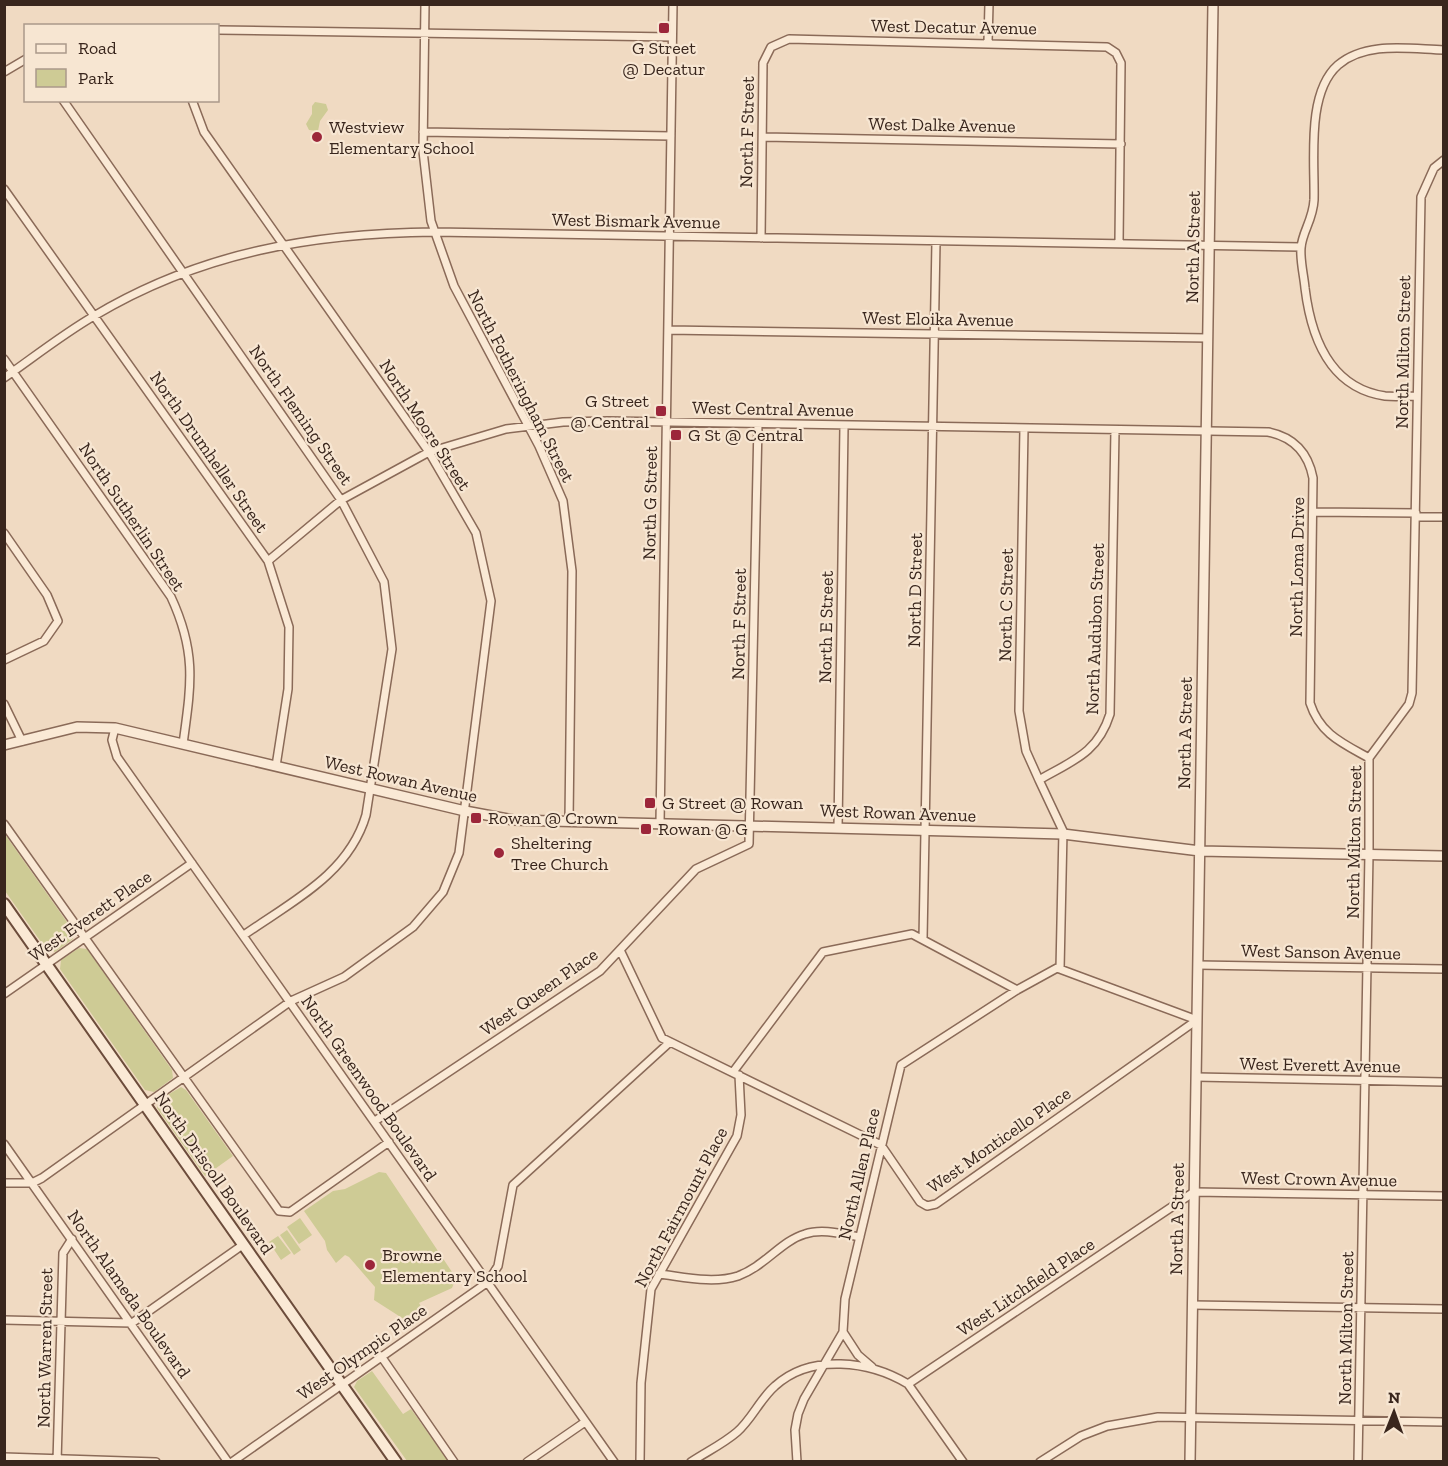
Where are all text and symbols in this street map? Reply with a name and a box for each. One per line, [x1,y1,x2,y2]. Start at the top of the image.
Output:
street label: West Decatur Avenue [871,15,1037,39]
marker: G Street @ Decatur [657,21,671,35]
legend [24,24,219,102]
text: Road [78,37,117,59]
place label: G Street @ Decatur [623,37,705,80]
text: Park [78,67,114,89]
street label: North F Street [735,76,759,188]
street label: West Dalke Avenue [868,113,1016,137]
place label: Westview Elementary School [329,116,474,159]
marker: Westview Elementary School [310,130,324,144]
street label: North A Street [1181,190,1205,303]
street label: West Bismark Avenue [552,209,720,233]
street label: North Milton Street [1391,275,1415,429]
street label: North Fotheringham Street [463,286,579,486]
street label: West Eloika Avenue [862,307,1014,331]
street label: North Fleming Street [244,341,358,490]
street label: North Moore Street [374,355,476,495]
street label: North Drumheller Street [145,367,273,537]
place label: G Street @ Central [570,390,649,433]
street label: West Central Avenue [692,397,854,421]
marker: G Street @ Central [654,404,668,418]
place label: G St @ Central [688,424,804,446]
marker: G St @ Central [669,428,683,442]
street label: North Sutherlin Street [74,439,190,596]
street label: North G Street [638,445,662,560]
street label: North Loma Drive [1285,497,1309,637]
street label: North D Street [903,532,927,647]
street label: North Audubon Street [1081,542,1109,715]
street label: North C Street [994,548,1018,662]
street label: North F Street [727,568,751,680]
street label: North E Street [814,570,838,683]
street label: North A Street [1173,676,1197,789]
street label: West Rowan Avenue [322,751,480,807]
street label: North Milton Street [1342,765,1366,919]
place label: G Street @ Rowan [662,792,804,814]
marker: G Street @ Rowan [643,796,657,810]
street label: West Rowan Avenue [819,799,977,827]
place label: Rowan @ Crown [488,807,618,829]
marker: Rowan @ Crown [469,811,483,825]
place label: Rowan @ G [658,818,748,840]
marker: Rowan @ G [639,822,653,836]
place label: Sheltering Tree Church [511,832,608,875]
marker: Sheltering Tree Church [492,846,506,860]
street label: West Everett Place [24,865,156,967]
street label: West Sanson Avenue [1241,940,1401,964]
street label: West Queen Place [476,943,602,1041]
street label: North Greenwood Boulevard [296,991,442,1185]
street label: West Everett Avenue [1239,1053,1401,1077]
street label: West Monticello Place [923,1082,1075,1198]
street label: North Driscoll Boulevard [150,1088,278,1259]
street label: North Allen Place [833,1106,885,1242]
street label: North Fairmount Place [630,1123,732,1291]
street label: North A Street [1165,1162,1189,1275]
street label: West Crown Avenue [1241,1167,1397,1191]
street label: North Alameda Boulevard [63,1206,195,1382]
street label: West Litchfield Place [953,1233,1099,1341]
place label: Browne Elementary School [382,1244,527,1287]
street label: North Milton Street [1334,1251,1358,1405]
marker: Browne Elementary School [363,1258,377,1272]
street label: North Warren Street [33,1268,57,1428]
street label: West Olympic Place [293,1299,431,1405]
north arrow [1364,1382,1424,1442]
text: N [1388,1388,1401,1407]

